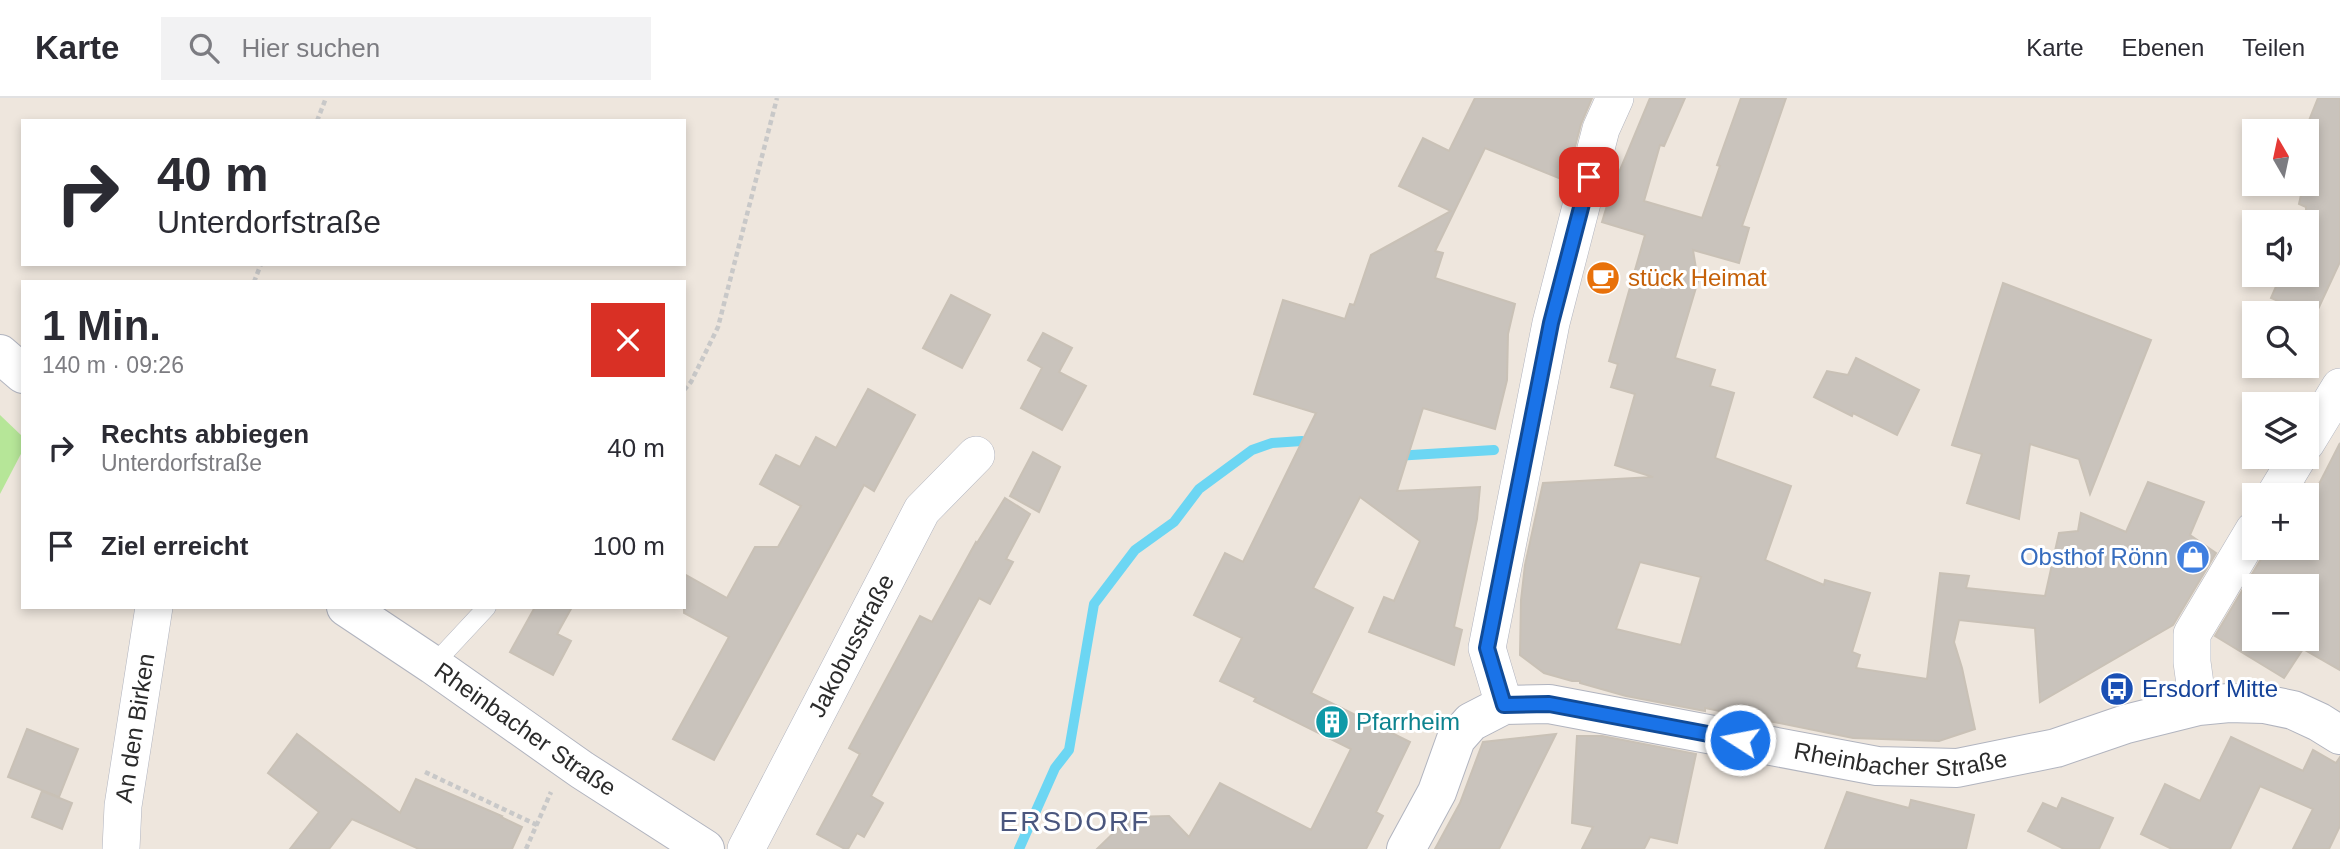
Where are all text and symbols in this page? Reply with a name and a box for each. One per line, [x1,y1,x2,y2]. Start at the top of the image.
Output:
search box [161,17,651,80]
text: Karte [35,29,119,66]
icon: search [185,29,223,67]
text: Hier suchen [241,33,380,63]
text: Karte [2026,34,2084,61]
text: Ebenen [2122,34,2204,61]
text: Teilen [2242,34,2305,61]
north arrow [2242,119,2319,196]
map controls [2242,119,2319,651]
icon: right [42,147,133,238]
text: 40 m [157,147,269,201]
pin [1559,147,1619,207]
icon: arrive [1570,158,1608,196]
text: Unterdorfstraße [157,204,381,240]
button: sound [2242,210,2319,287]
cafe icon: stück Heimat [1584,259,1622,297]
place label: stück Heimat [1628,264,1767,291]
button: search [2242,301,2319,378]
text: 1 Min. [42,302,161,349]
button: close [591,303,665,377]
text: 140 m · 09:26 [42,352,184,378]
button: layers [2242,392,2319,469]
text: Rechts abbiegen [101,419,309,449]
icon: right [42,429,80,467]
text: 40 m [607,433,665,463]
text: Unterdorfstraße [101,450,262,476]
button: + [2242,483,2319,560]
icon: arrive [42,527,80,565]
text: Ziel erreicht [101,531,248,561]
text: 100 m [593,531,665,561]
shop icon: Obsthof Rönn [2174,538,2212,576]
place label: Obsthof Rönn [2020,543,2168,570]
street label: Jakobusstraße [803,569,899,722]
button: − [2242,574,2319,651]
street label: An den Birken [110,651,160,805]
street label: Rheinbacher Straße [430,656,621,801]
bus stop icon: Ersdorf Mitte [2098,670,2136,708]
place label: Ersdorf Mitte [2142,675,2278,702]
building icon: Pfarrheim [1313,703,1351,741]
position arrow [1703,703,1777,777]
place label: Pfarrheim [1356,708,1460,735]
street label: Rheinbacher Straße [1792,737,2009,781]
district label: ERSDORF [1000,806,1150,837]

